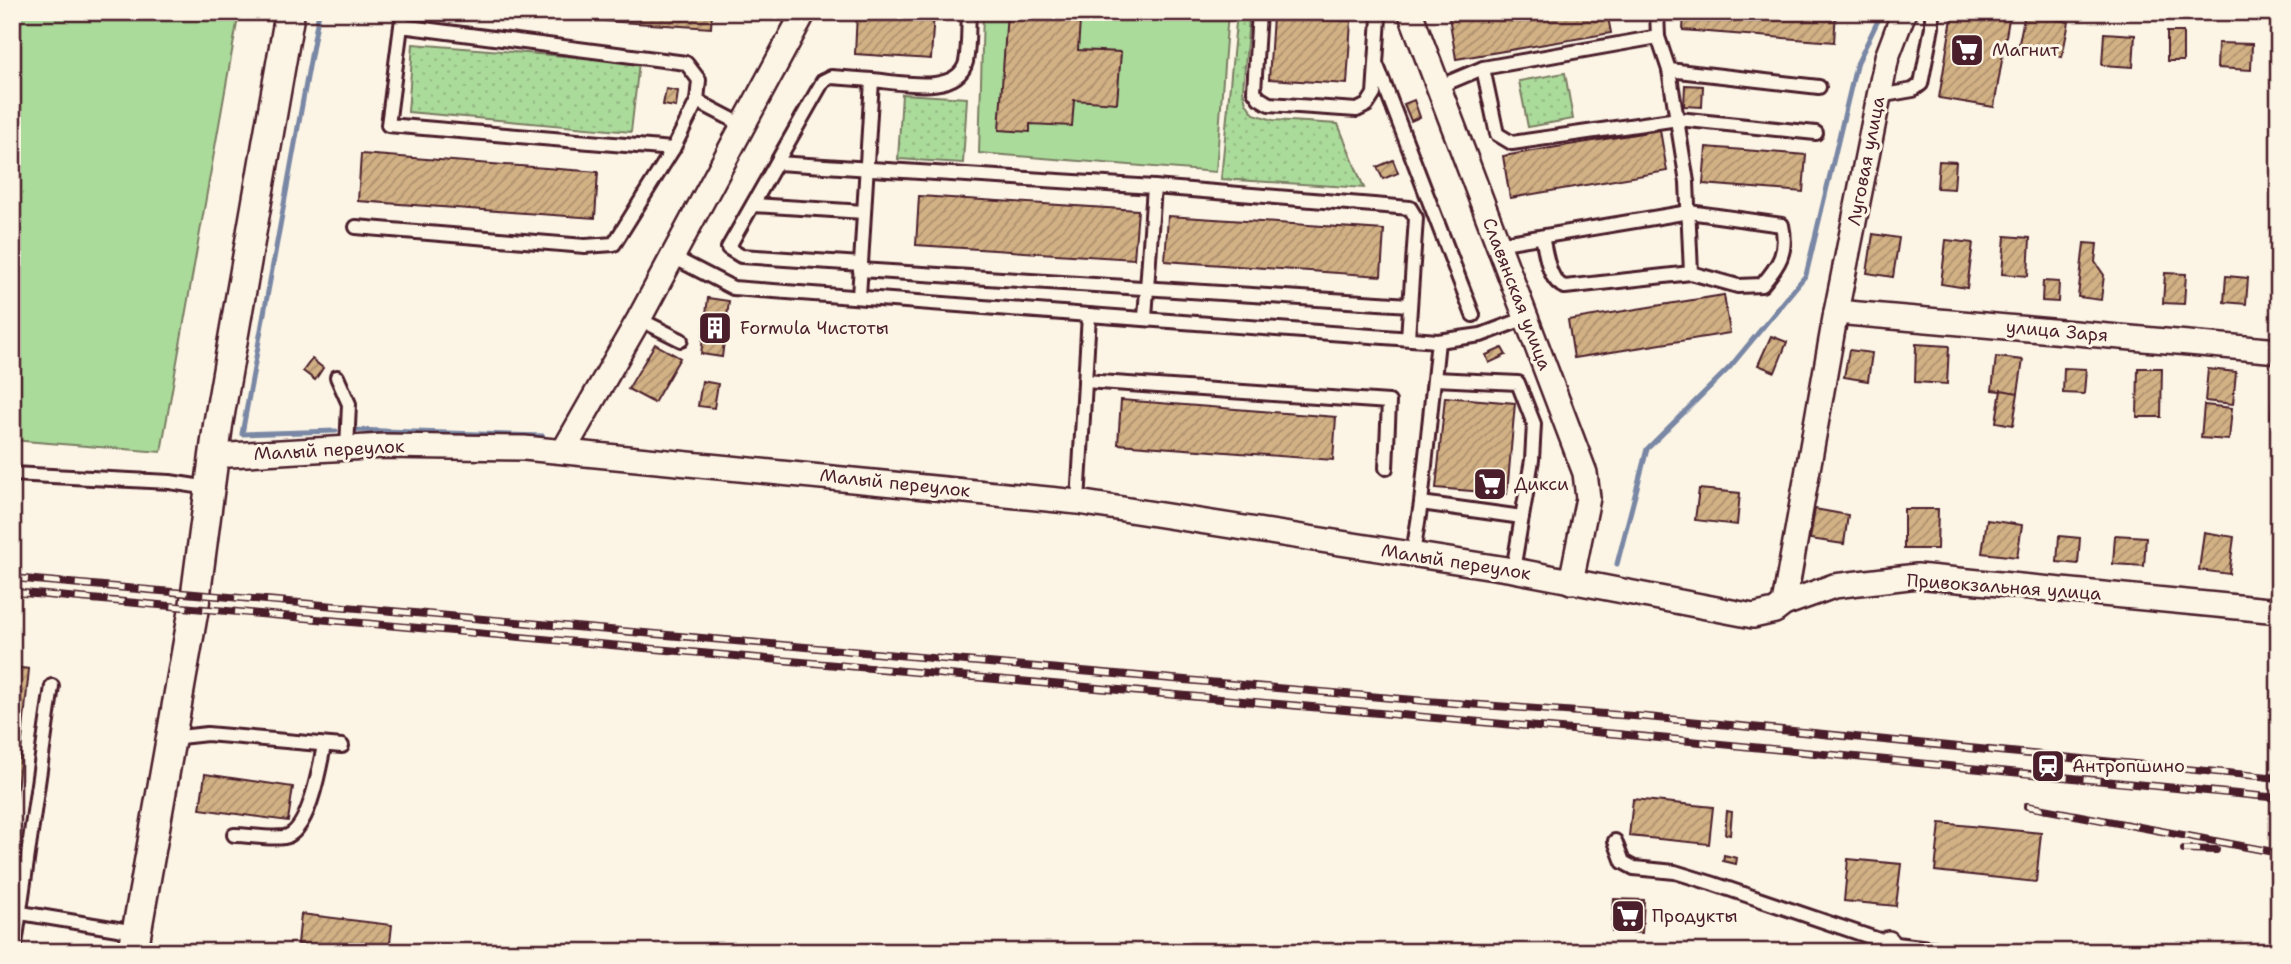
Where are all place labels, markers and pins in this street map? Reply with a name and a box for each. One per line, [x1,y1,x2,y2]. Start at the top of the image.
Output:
supermarket icon: Магнит [1948,31,1986,69]
place label: Магнит [1992,38,2060,62]
building icon: Formula Чистоты [696,309,734,347]
place label: Formula Чистоты [740,316,889,340]
supermarket icon: Дикси [1471,465,1509,503]
place label: Дикси [1514,472,1569,496]
station icon: Антропшино [2029,747,2067,785]
place label: Антропшино [2072,754,2185,778]
supermarket icon: Продукты [1609,897,1647,935]
place label: Продукты [1652,904,1738,928]

